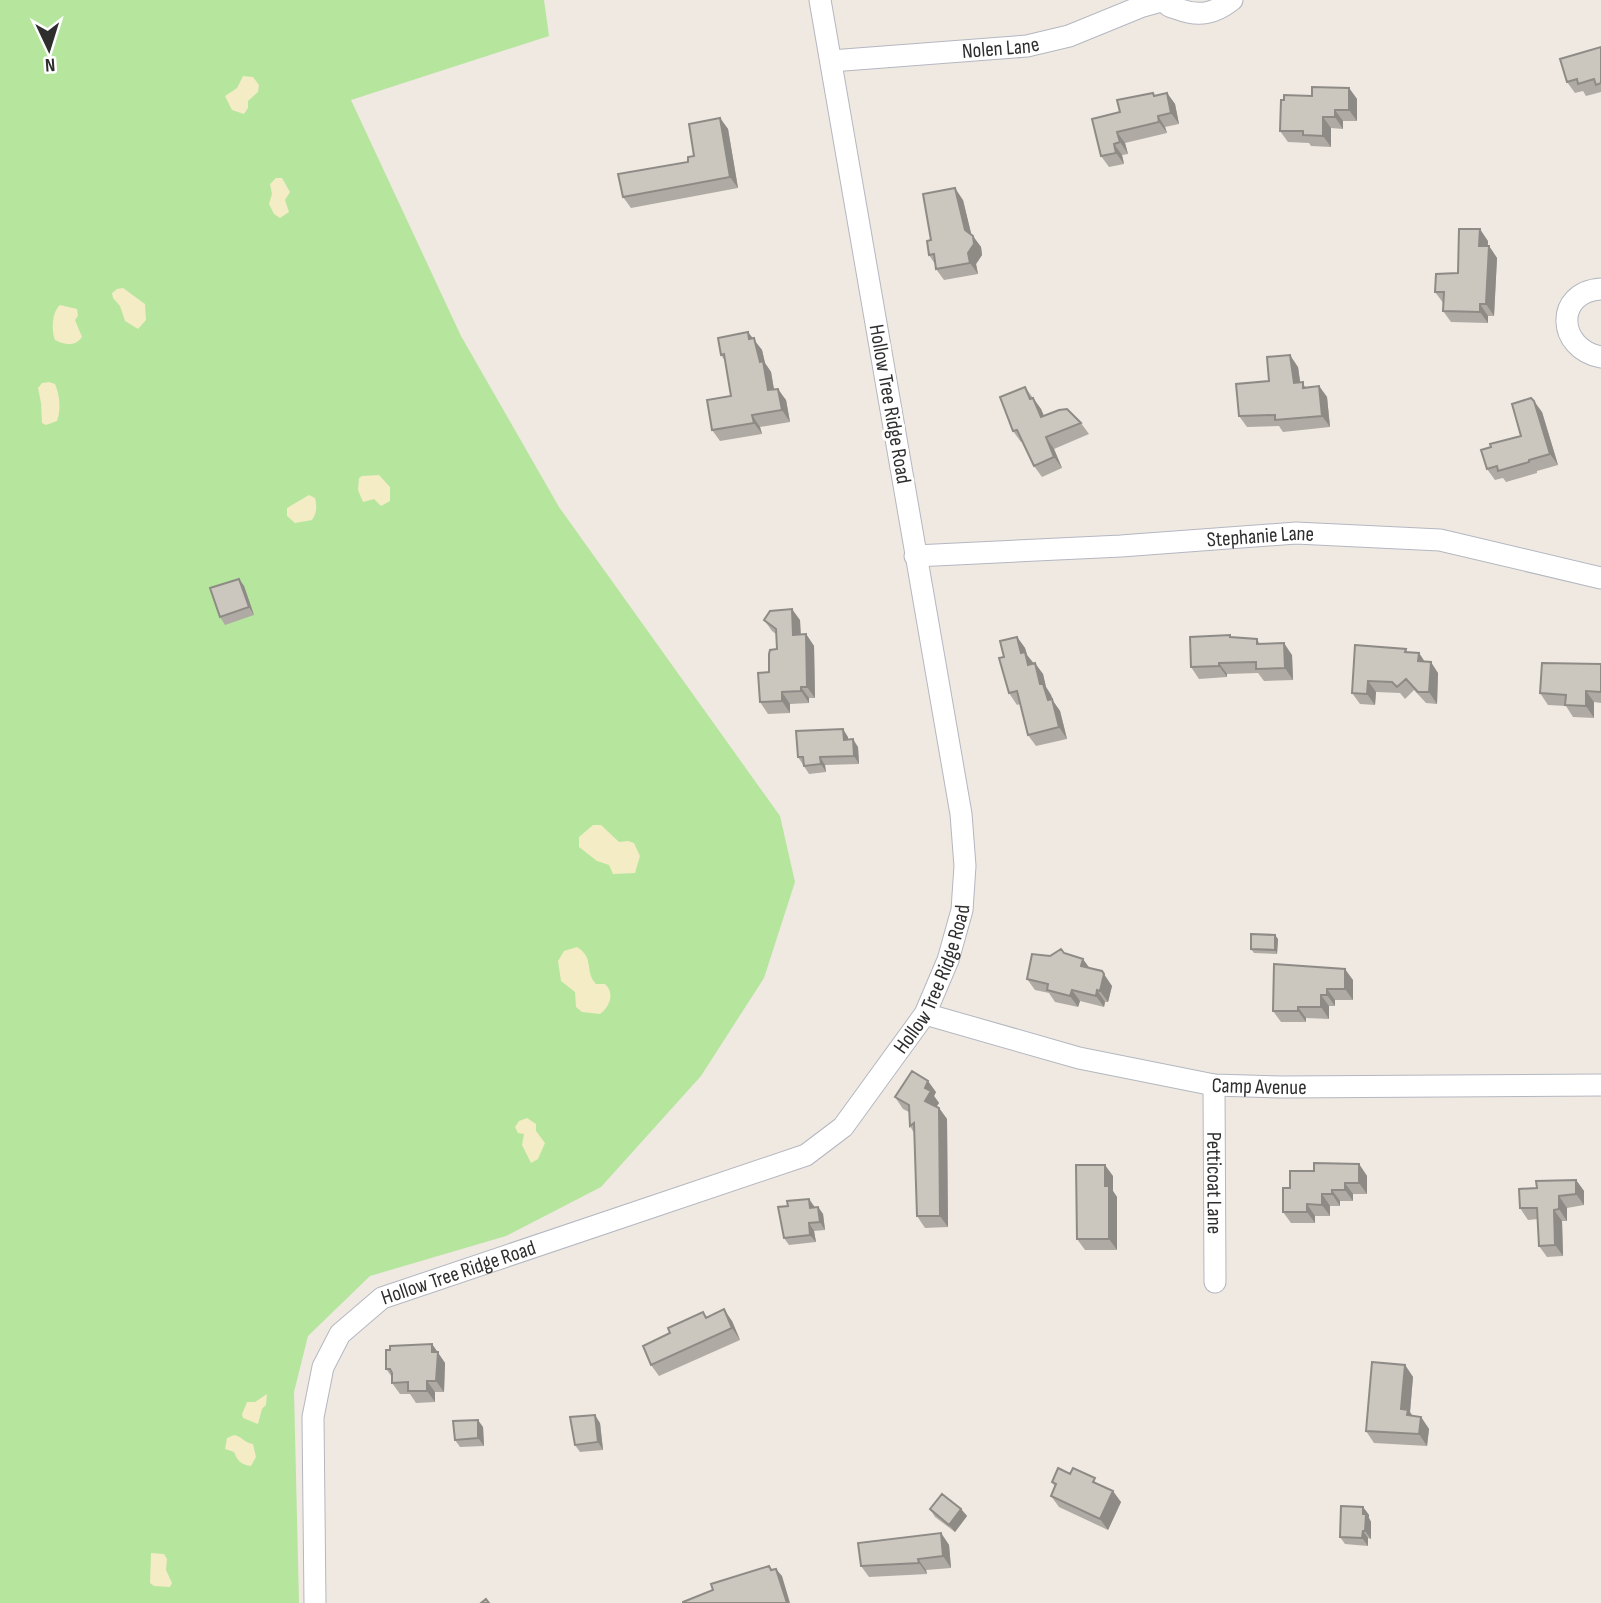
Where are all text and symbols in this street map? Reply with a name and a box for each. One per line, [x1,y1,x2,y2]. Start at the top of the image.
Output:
north arrow [14,14,84,84]
street label: Nolen Lane [961,31,1042,63]
text: N [44,53,56,76]
street label: Hollow Tree Ridge Road [864,322,916,486]
street label: Stephanie Lane [1206,520,1315,552]
street label: Hollow Tree Ridge Road [888,904,975,1058]
street label: Camp Avenue [1211,1072,1307,1100]
street label: Petticoat Lane [1202,1132,1227,1234]
street label: Hollow Tree Ridge Road [378,1235,539,1310]

